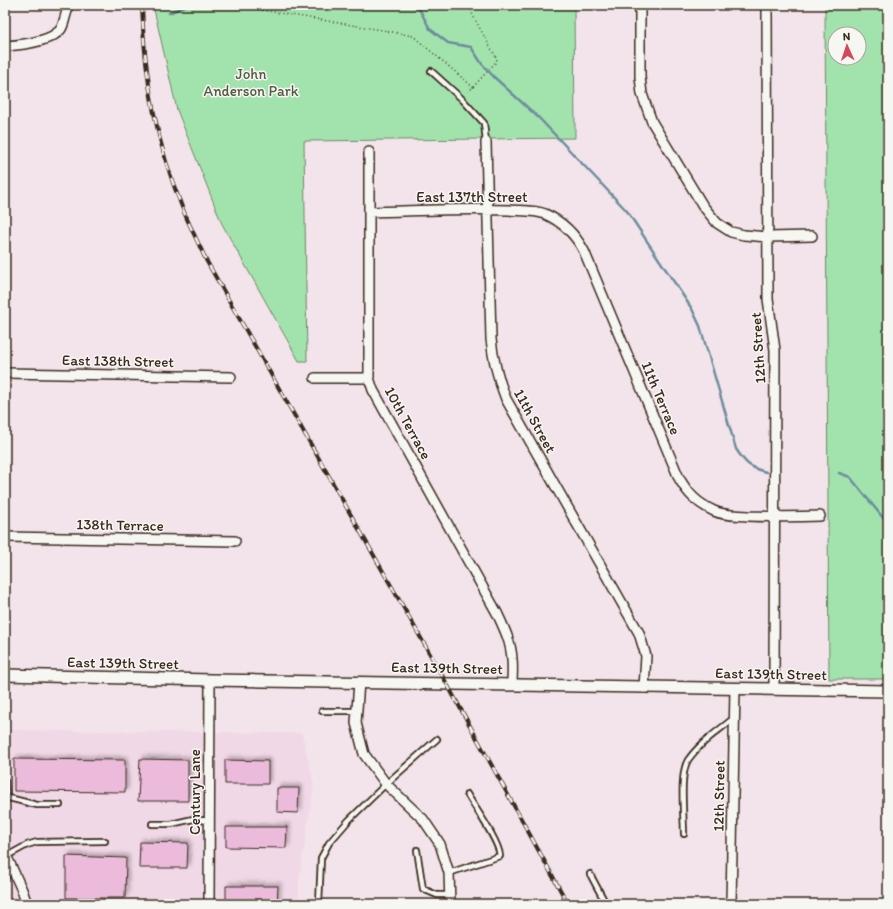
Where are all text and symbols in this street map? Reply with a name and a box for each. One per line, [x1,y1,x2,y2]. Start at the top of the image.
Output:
north arrow [827,26,867,66]
text: N [842,30,851,43]
park label: John Anderson Park [204,65,299,100]
street label: East 137th Street [416,188,528,206]
street label: 12th Street [747,311,769,384]
street label: East 138th Street [62,351,175,371]
street label: 11th Terrace [637,359,685,437]
street label: 10th Terrace [381,384,435,462]
street label: 11th Street [510,386,560,457]
street label: 138th Terrace [76,515,164,535]
street label: East 139th Street [67,653,179,673]
street label: East 139th Street [391,658,503,678]
street label: East 139th Street [715,664,827,684]
street label: Century Lane [186,749,204,835]
street label: 12th Street [709,760,729,832]

